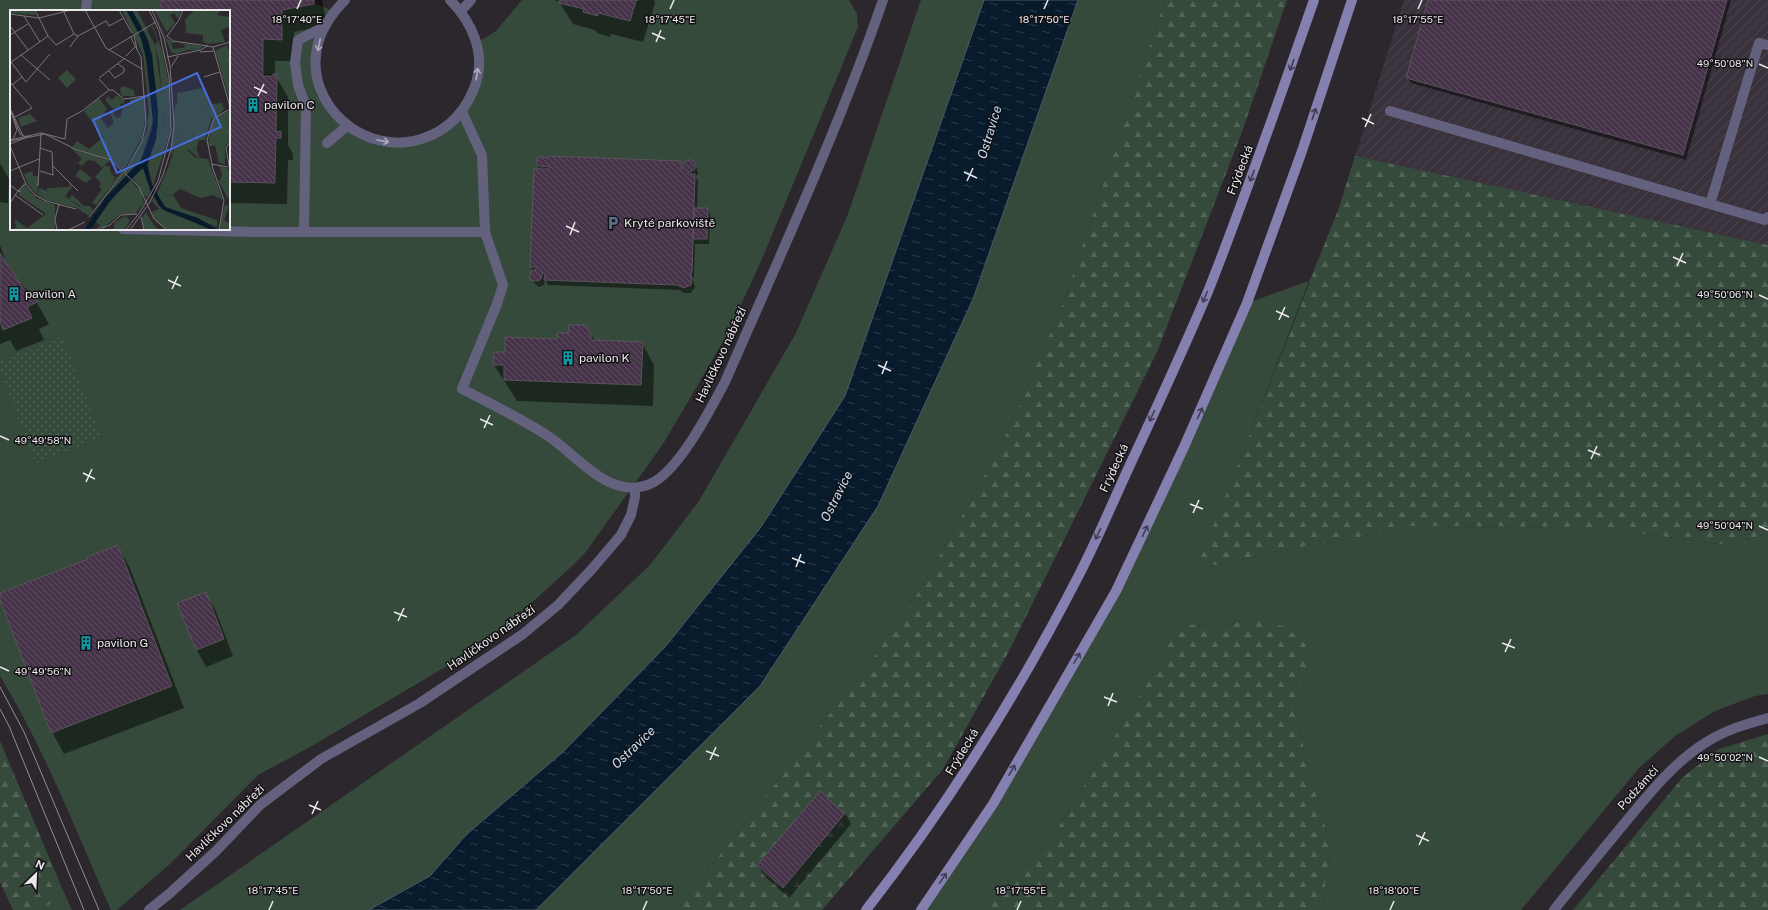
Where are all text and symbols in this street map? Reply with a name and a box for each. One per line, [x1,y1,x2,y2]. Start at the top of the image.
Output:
inset map [10,10,230,230]
text: 18°17'40"E [272,13,322,25]
text: 18°17'45"E [645,13,695,25]
text: 18°17'50"E [1019,13,1069,25]
text: 18°17'55"E [1392,13,1444,25]
one-way arrow [314,38,322,51]
text: 49°50'08"N [1697,57,1753,69]
one-way arrow [1287,58,1295,70]
one-way arrow [474,68,481,81]
building icon: pavilon C [245,97,261,113]
place label: pavilon C [264,98,315,112]
water label: Ostravice [974,104,1005,161]
one-way arrow [1311,108,1318,121]
one-way arrow [376,137,389,145]
street label: Frýdecká [1224,143,1256,197]
one-way arrow [1247,170,1255,182]
parking icon: Kryté parkoviště [605,215,621,231]
place label: Kryté parkoviště [624,216,716,230]
building icon: pavilon A [6,286,22,302]
place label: pavilon A [25,287,77,301]
text: 49°50'06"N [1697,288,1753,300]
one-way arrow [1201,291,1208,303]
street label: Havlíčkovo nábřeží [693,304,750,405]
building icon: pavilon K [560,350,576,366]
place label: pavilon K [579,351,630,365]
one-way arrow [1196,407,1204,419]
one-way arrow [1148,410,1155,422]
text: 49°49'58"N [15,434,71,446]
street label: Frýdecká [1097,442,1131,494]
water label: Ostravice [817,468,856,524]
text: 49°50'04"N [1697,519,1753,531]
one-way arrow [1142,525,1149,537]
one-way arrow [1094,528,1101,540]
street label: Havlíčkovo nábřeží [444,602,538,674]
building icon: pavilon G [78,635,94,651]
place label: pavilon G [97,636,148,650]
one-way arrow [1074,652,1082,664]
text: 49°49'56"N [15,665,71,677]
water label: Ostravice [608,723,658,772]
street label: Frýdecká [943,726,981,778]
text: 49°50'02"N [1697,751,1753,763]
street label: Podzámčí [1615,763,1662,813]
one-way arrow [1009,764,1017,776]
street label: Havlíčkovo nábřeží [183,781,268,864]
north arrow [16,854,56,894]
text: N [34,858,46,872]
one-way arrow [939,872,947,883]
text: 18°17'45"E [248,884,298,896]
text: 18°17'50"E [622,884,672,896]
text: 18°17'55"E [995,884,1047,896]
text: 18°18'00"E [1369,884,1419,896]

